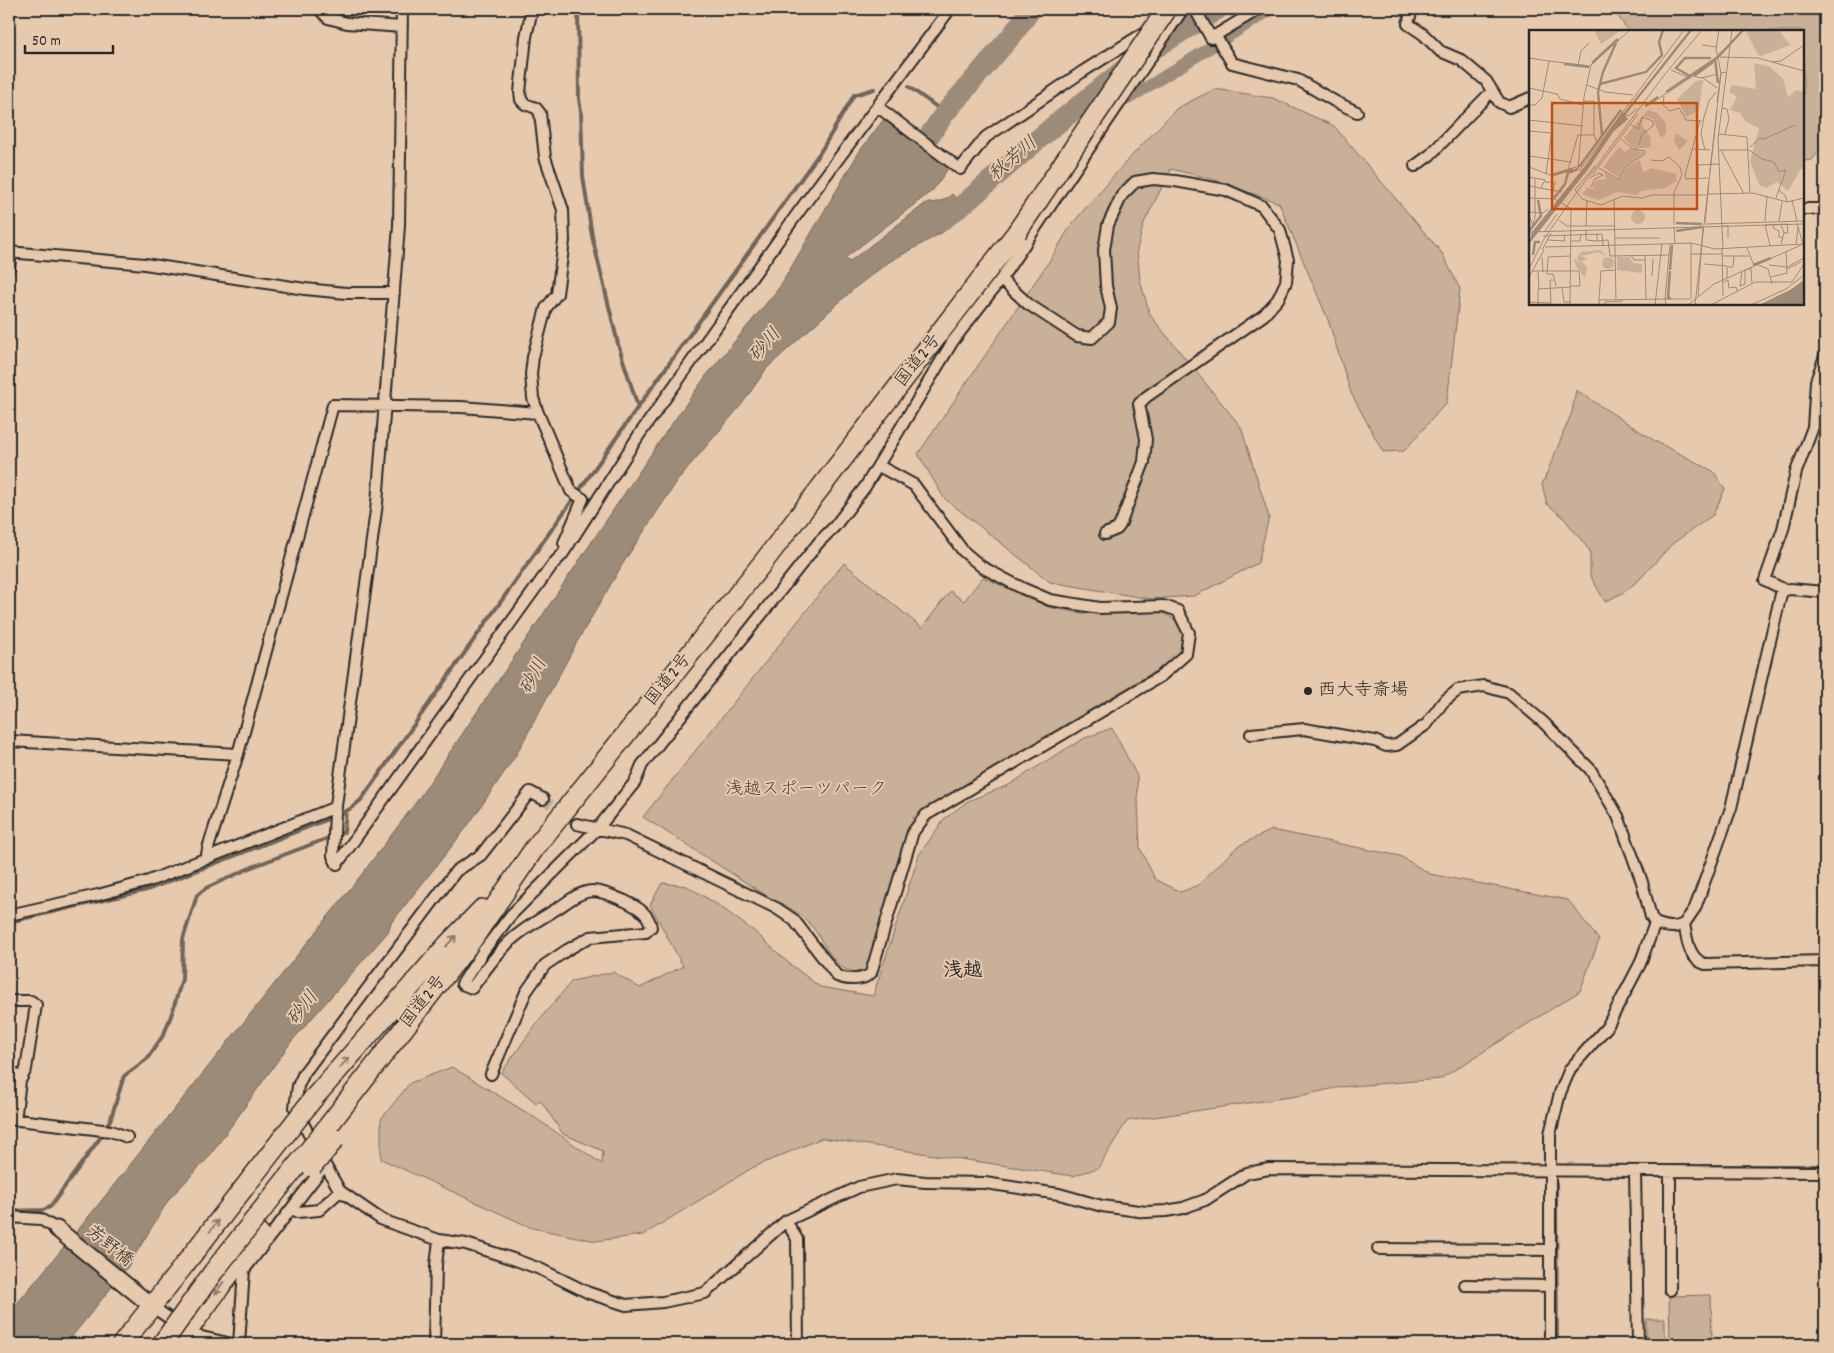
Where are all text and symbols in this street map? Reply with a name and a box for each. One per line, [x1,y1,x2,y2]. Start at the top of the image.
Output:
scale bar [25,22,112,54]
inset map [1529,30,1804,305]
text: 50 m [32,31,61,53]
water label: 秋芳川 [984,131,1044,189]
water label: 砂川 [743,323,789,369]
street label: 国道2号 [890,329,948,393]
street label: 国道2号 [640,648,698,712]
water label: 砂川 [515,654,555,700]
place label: 西大寺斎場 [1318,679,1408,704]
marker: 西大寺斎場 [1302,685,1314,697]
park label: 浅越スポーツパーク [725,778,887,803]
one-way arrow [445,935,457,948]
district label: 浅越 [943,958,983,986]
street label: 国道2号 [395,970,453,1034]
water label: 砂川 [282,986,326,1032]
one-way arrow [338,1057,350,1070]
street label: 芳野橋 [80,1220,138,1274]
one-way arrow [209,1220,220,1233]
one-way arrow [214,1281,225,1294]

